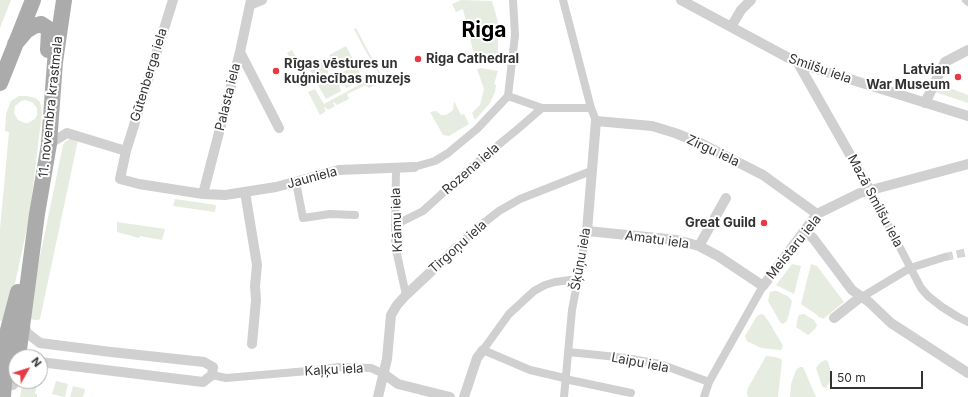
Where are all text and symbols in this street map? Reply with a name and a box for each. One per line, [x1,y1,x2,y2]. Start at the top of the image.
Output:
district label: Riga [462,18,506,44]
street label: Gūtenberga iela [127,26,171,124]
street label: 11. novembra krastmala [36,35,66,179]
place label: Riga Cathedral [426,51,519,67]
street label: Smilšu iela [787,51,853,87]
marker: Riga Cathedral [413,54,423,64]
place label: Rīgas vēstures un kuģniecības muzejs [284,56,411,87]
street label: Palasta iela [212,61,244,133]
place label: Latvian War Museum [866,62,950,93]
marker: Rīgas vēstures un kuģniecības muzejs [271,66,281,76]
marker: Latvian War Museum [953,72,963,82]
street label: Zirgu iela [684,132,742,170]
street label: Rozena iela [439,140,503,198]
street label: Mazā Smilšu iela [844,152,906,250]
street label: Jauniela [285,164,339,192]
street label: Krāmu iela [388,187,406,253]
street label: Meistaru iela [763,212,825,282]
place label: Great Guild [685,215,756,231]
street label: Tirgoņu iela [426,217,490,277]
marker: Great Guild [759,218,769,228]
street label: Šķūņu iela [568,226,594,292]
street label: Amatu iela [624,228,690,252]
north arrow [8,349,48,389]
street label: Laipu iela [610,350,670,376]
text: N [28,354,45,370]
street label: Kaļķu iela [304,361,364,379]
scale bar [832,363,925,389]
text: 50 m [837,370,866,385]

